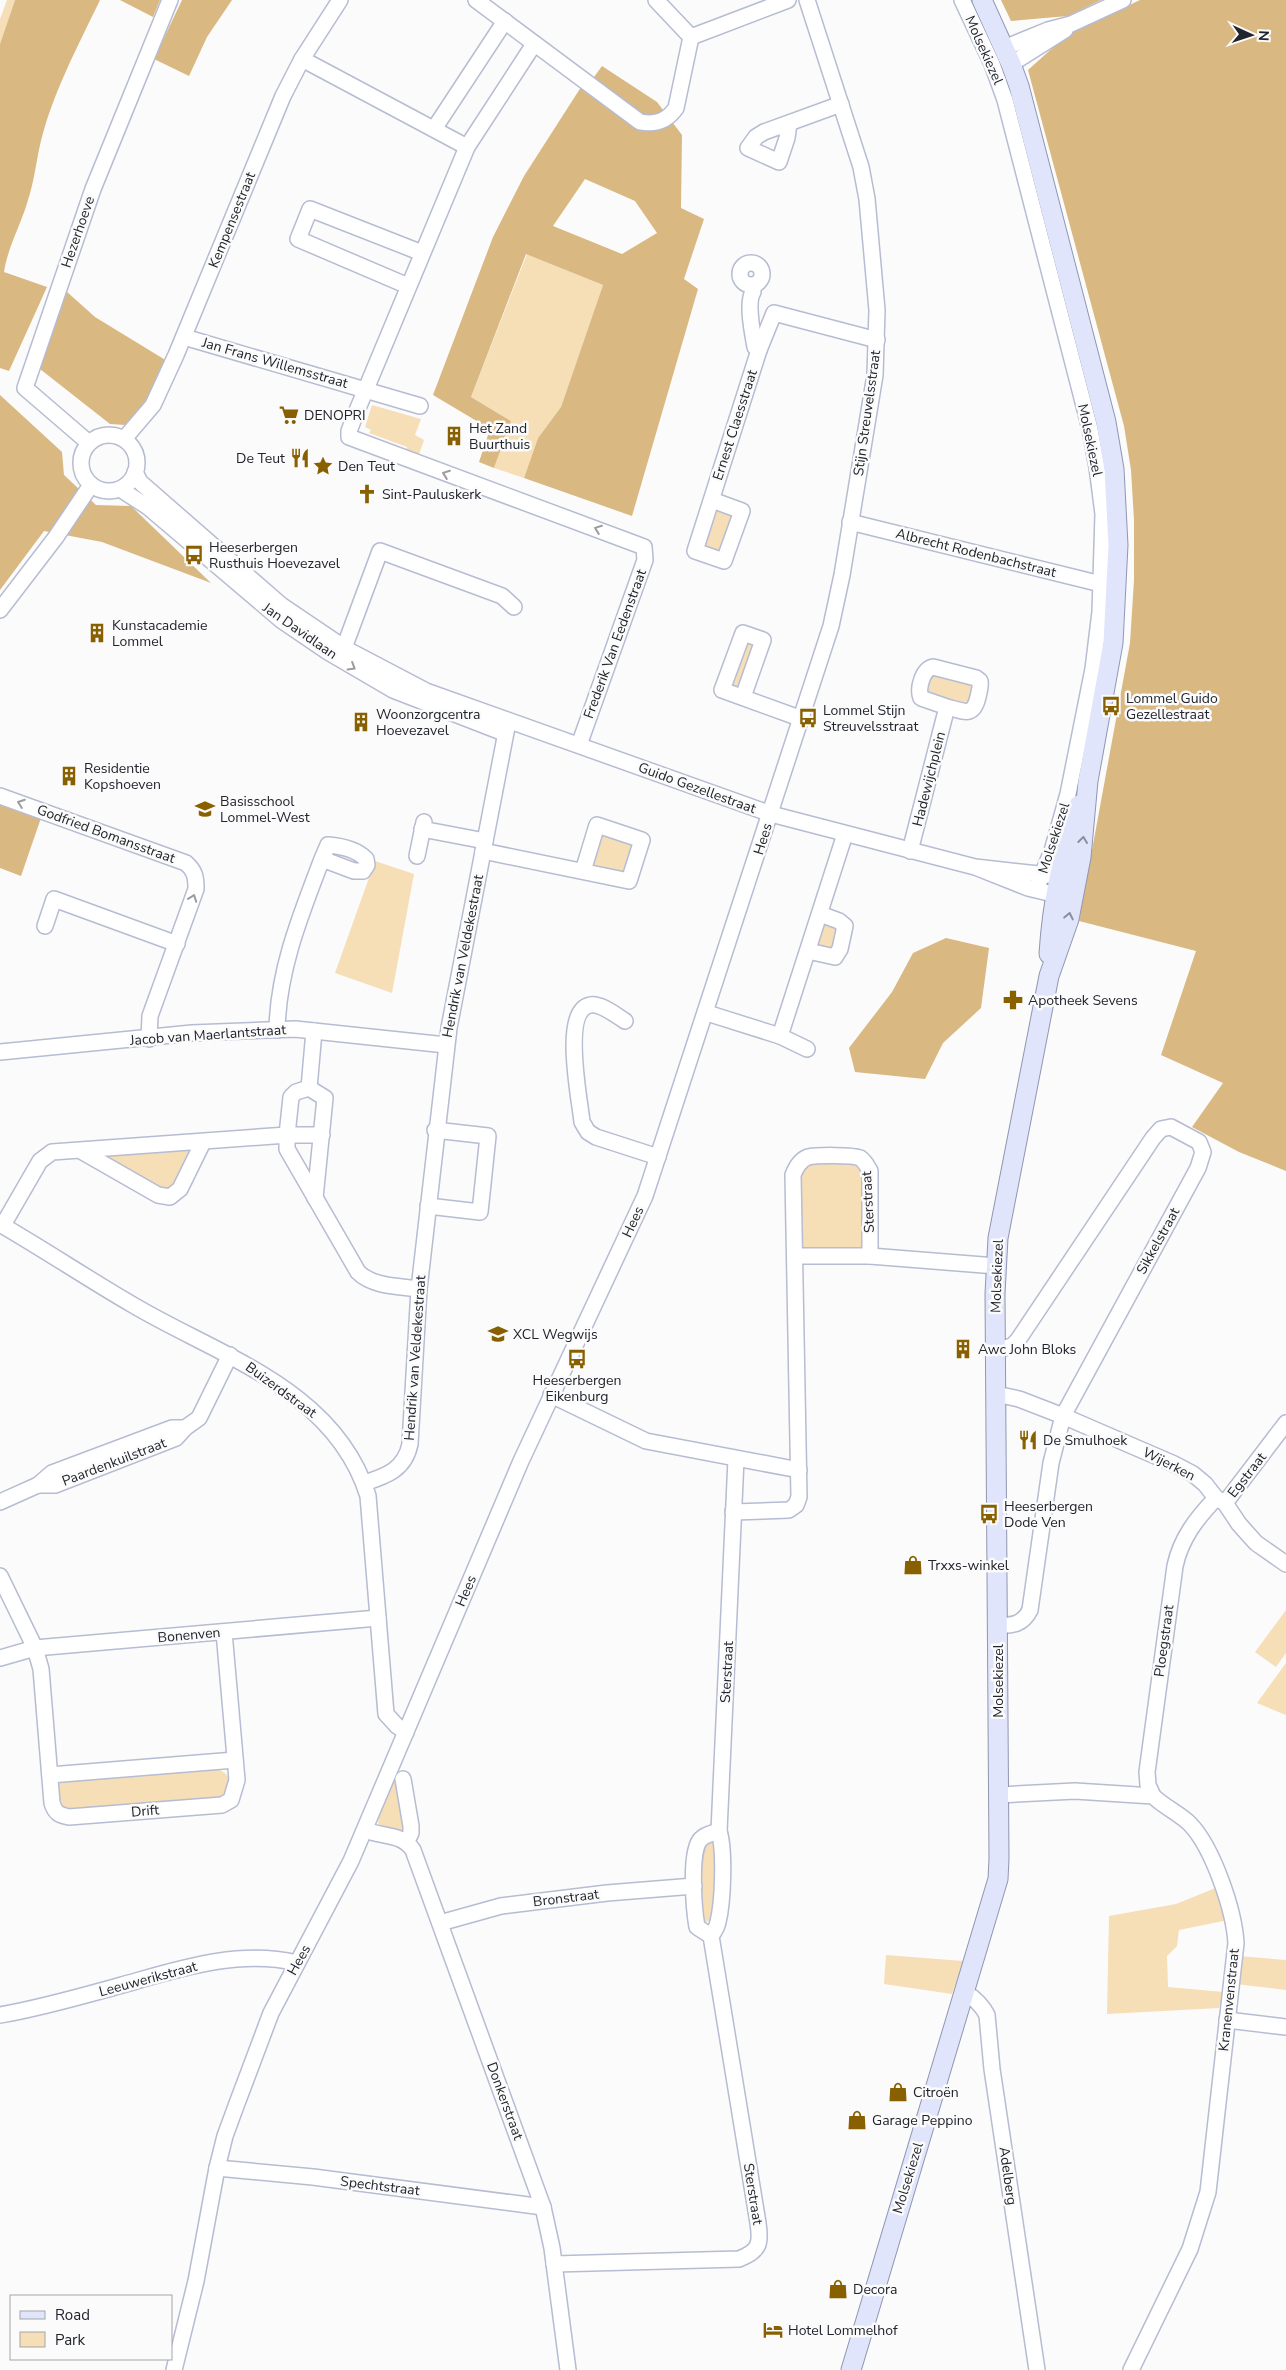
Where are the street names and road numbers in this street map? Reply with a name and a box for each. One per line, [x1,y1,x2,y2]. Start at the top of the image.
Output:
street label: Molsekiezel [960,13,1008,88]
street label: Kempensestraat [204,169,260,271]
street label: Hezerhoeve [57,194,99,270]
street label: Jan Frans Willemsstraat [199,333,350,393]
street label: Stijn Streuvelsstraat [849,349,885,477]
street label: Ernest Claesstraat [708,367,762,483]
street label: Molsekiezel [1073,402,1107,479]
street label: Albrecht Rodenbachstraat [894,524,1058,582]
street label: Frederik Van Eedenstraat [579,567,651,721]
street label: Jan Davidlaan [258,598,341,664]
street label: Hadewijchplein [908,730,950,828]
street label: Guido Gezellestraat [635,758,759,818]
street label: Molsekiezel [1034,799,1075,876]
street label: Godfried Bomansstraat [34,800,178,868]
street label: Hees [749,821,777,857]
street label: Hendrik van Veldekestraat [438,873,488,1039]
street label: Jacob van Maerlantstraat [128,1020,287,1050]
street label: Sterstraat [857,1170,879,1233]
street label: Hees [618,1203,649,1241]
street label: Sikkelstraat [1132,1204,1184,1278]
street label: Molsekiezel [986,1238,1008,1313]
street label: Hendrik van Veldekestraat [400,1275,430,1441]
street label: Buizerdstraat [242,1358,321,1422]
street label: Paardenkuilstraat [59,1433,169,1491]
street label: Wijerken [1139,1443,1199,1485]
street label: Egstraat [1223,1448,1271,1502]
street label: Hees [451,1572,481,1610]
street label: Ploegstraat [1150,1604,1178,1678]
street label: Bonenven [157,1623,221,1647]
street label: Sterstraat [716,1640,738,1703]
street label: Molsekiezel [989,1643,1008,1718]
street label: Drift [130,1800,160,1822]
street label: Bronstraat [532,1885,600,1911]
street label: Hees [283,1941,315,1979]
street label: Kranenvenstraat [1214,1948,1244,2052]
street label: Leeuwerikstraat [97,1957,199,2001]
street label: Donkerstraat [482,2059,528,2143]
street label: Molsekiezel [888,2139,928,2216]
street label: Adelberg [995,2146,1021,2206]
street label: Sterstraat [739,2162,767,2226]
street label: Spechtstraat [339,2172,421,2200]

